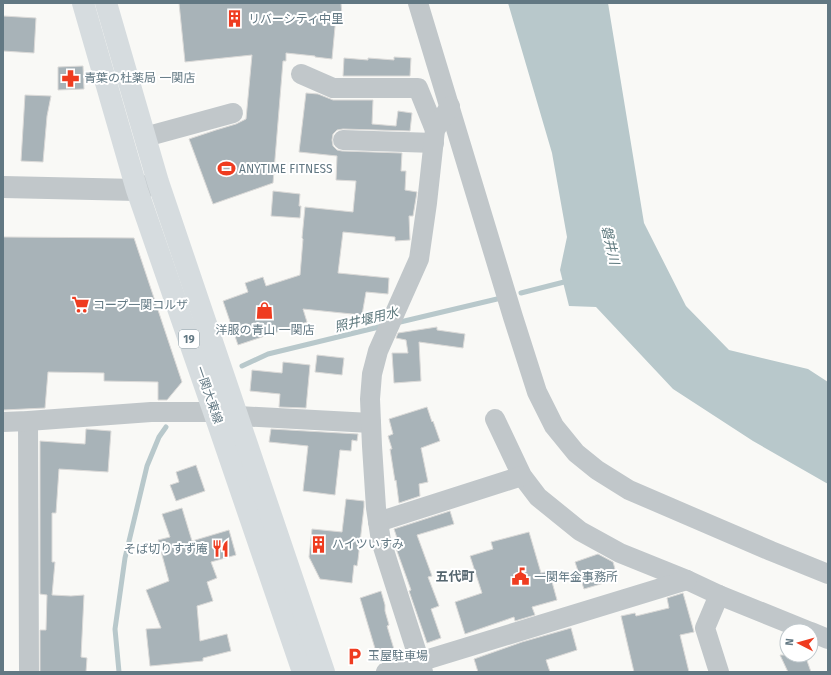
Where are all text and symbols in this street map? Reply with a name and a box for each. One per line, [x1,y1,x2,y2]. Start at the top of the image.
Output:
building icon: リバーシティ中里 [225,9,245,29]
place label: リバーシティ中里 [248,12,343,26]
pharmacy icon: 青葉の杜薬局 一関店 [61,68,81,88]
place label: 青葉の杜薬局 一関店 [84,71,195,85]
sports icon: ANYTIME FITNESS [216,159,236,179]
place label: ANYTIME FITNESS [239,162,333,176]
water label: 磐井川 [599,224,623,268]
supermarket icon: コープ一関コルザ [70,295,90,315]
place label: コープ一関コルザ [93,298,188,312]
shop icon: 洋服の青山 一関店 [255,301,275,321]
water label: 照井堰用水 [333,304,401,335]
place label: 洋服の青山 一関店 [215,323,315,337]
road number: 19 [179,330,199,348]
street label: 一関大東線 [193,364,225,426]
building icon: ハイツいすみ [309,534,329,554]
place label: ハイツいすみ [332,537,404,551]
restaurant icon: そば切りすず庵 [211,539,231,559]
place label: そば切りすず庵 [124,542,208,556]
public building icon: 一関年金事務所 [511,567,531,587]
district label: 五代町 [435,569,475,584]
place label: 一関年金事務所 [534,570,618,584]
north arrow [779,623,819,663]
text: N [783,638,796,646]
parking icon: 玉屋駐車場 [345,646,365,666]
place label: 玉屋駐車場 [368,649,428,663]

